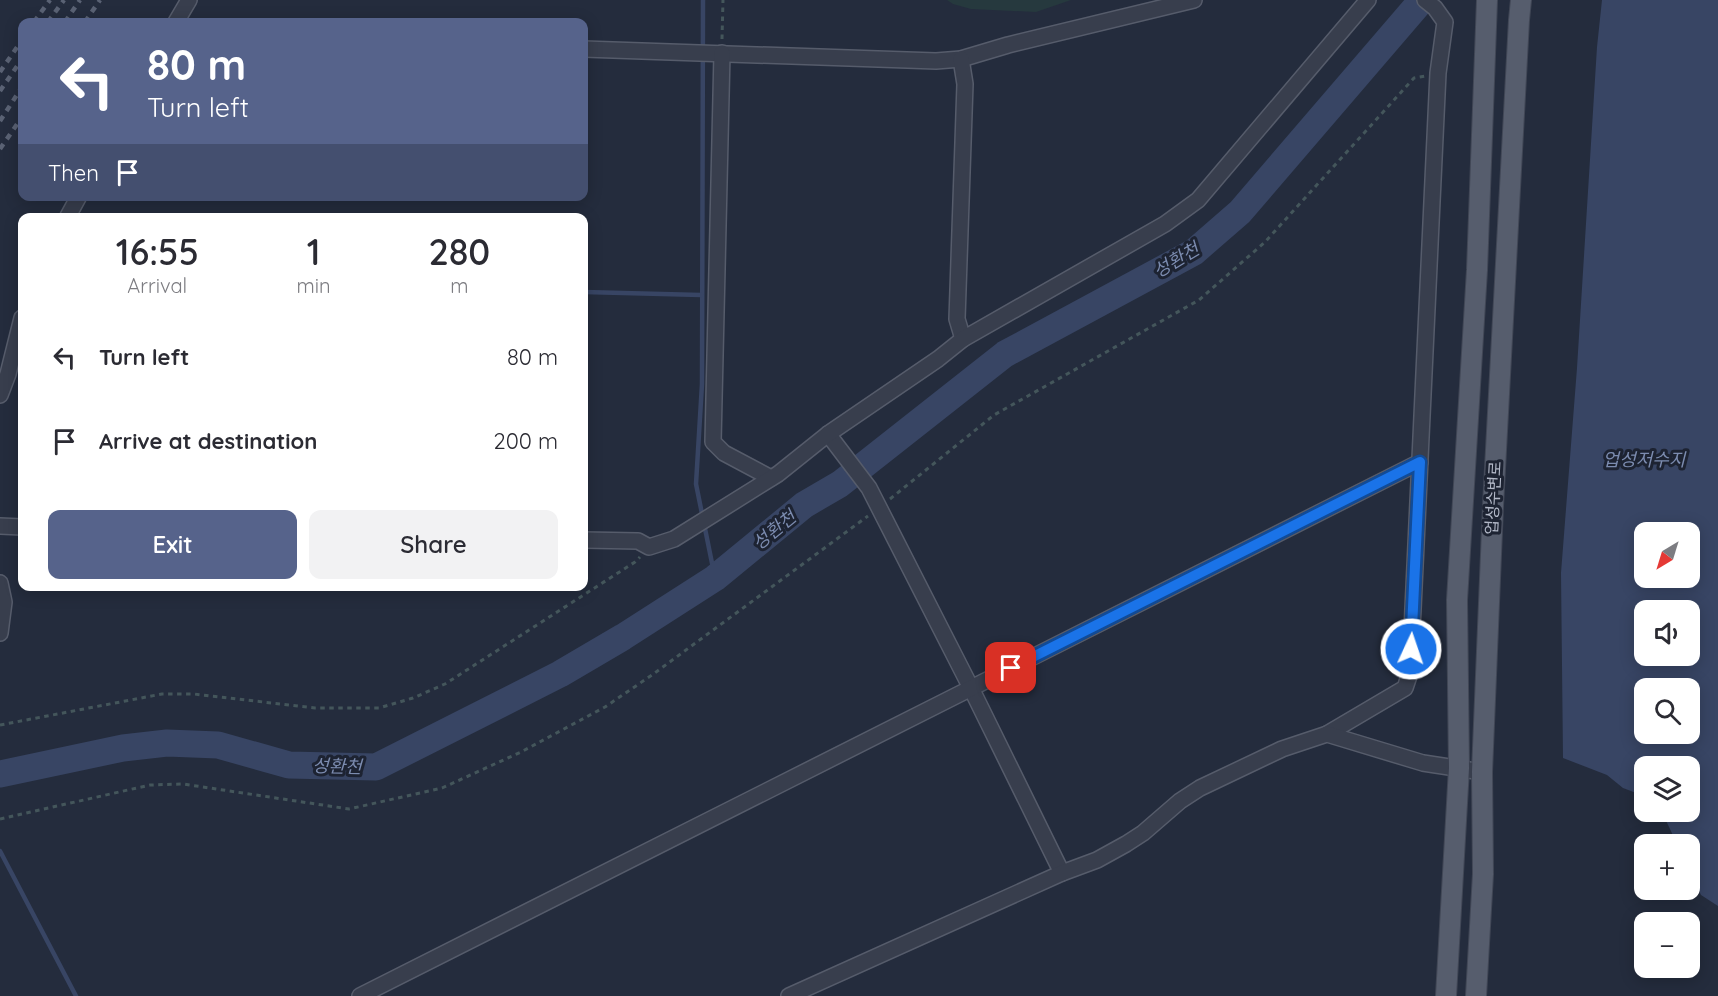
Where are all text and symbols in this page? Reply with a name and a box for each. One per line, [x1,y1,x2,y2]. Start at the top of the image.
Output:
text: 80 m [147,38,246,91]
icon: left [48,42,126,120]
text: Turn left [147,90,249,124]
icon: arrive [111,156,144,189]
text: Then [48,159,99,187]
text: 16:55 [116,229,199,274]
text: 1 [307,229,321,274]
text: 280 [428,229,490,274]
water label: 성환천 [1149,236,1205,283]
text: Arrival [127,273,187,298]
text: min [297,273,331,298]
text: m [450,273,468,298]
icon: left [48,341,81,374]
text: Turn left [99,343,189,371]
text: 80 m [507,343,558,371]
icon: arrive [48,425,81,458]
text: Arrive at destination [99,427,317,455]
text: 200 m [494,427,558,455]
water label: 업성저수지 [1603,448,1687,471]
street label: 업성수변로 [1481,460,1505,535]
water label: 성환천 [747,504,802,555]
button: Exit [48,510,297,579]
button: Share [309,510,558,579]
north arrow [1634,522,1700,588]
map controls [1634,522,1700,978]
button: sound [1634,600,1700,666]
position arrow [1379,617,1443,681]
pin [985,642,1036,693]
icon: arrive [994,651,1027,684]
button: search [1634,678,1700,744]
water label: 성환천 [312,754,365,778]
button: layers [1634,756,1700,822]
button: + [1634,834,1700,900]
button: − [1634,912,1700,978]

